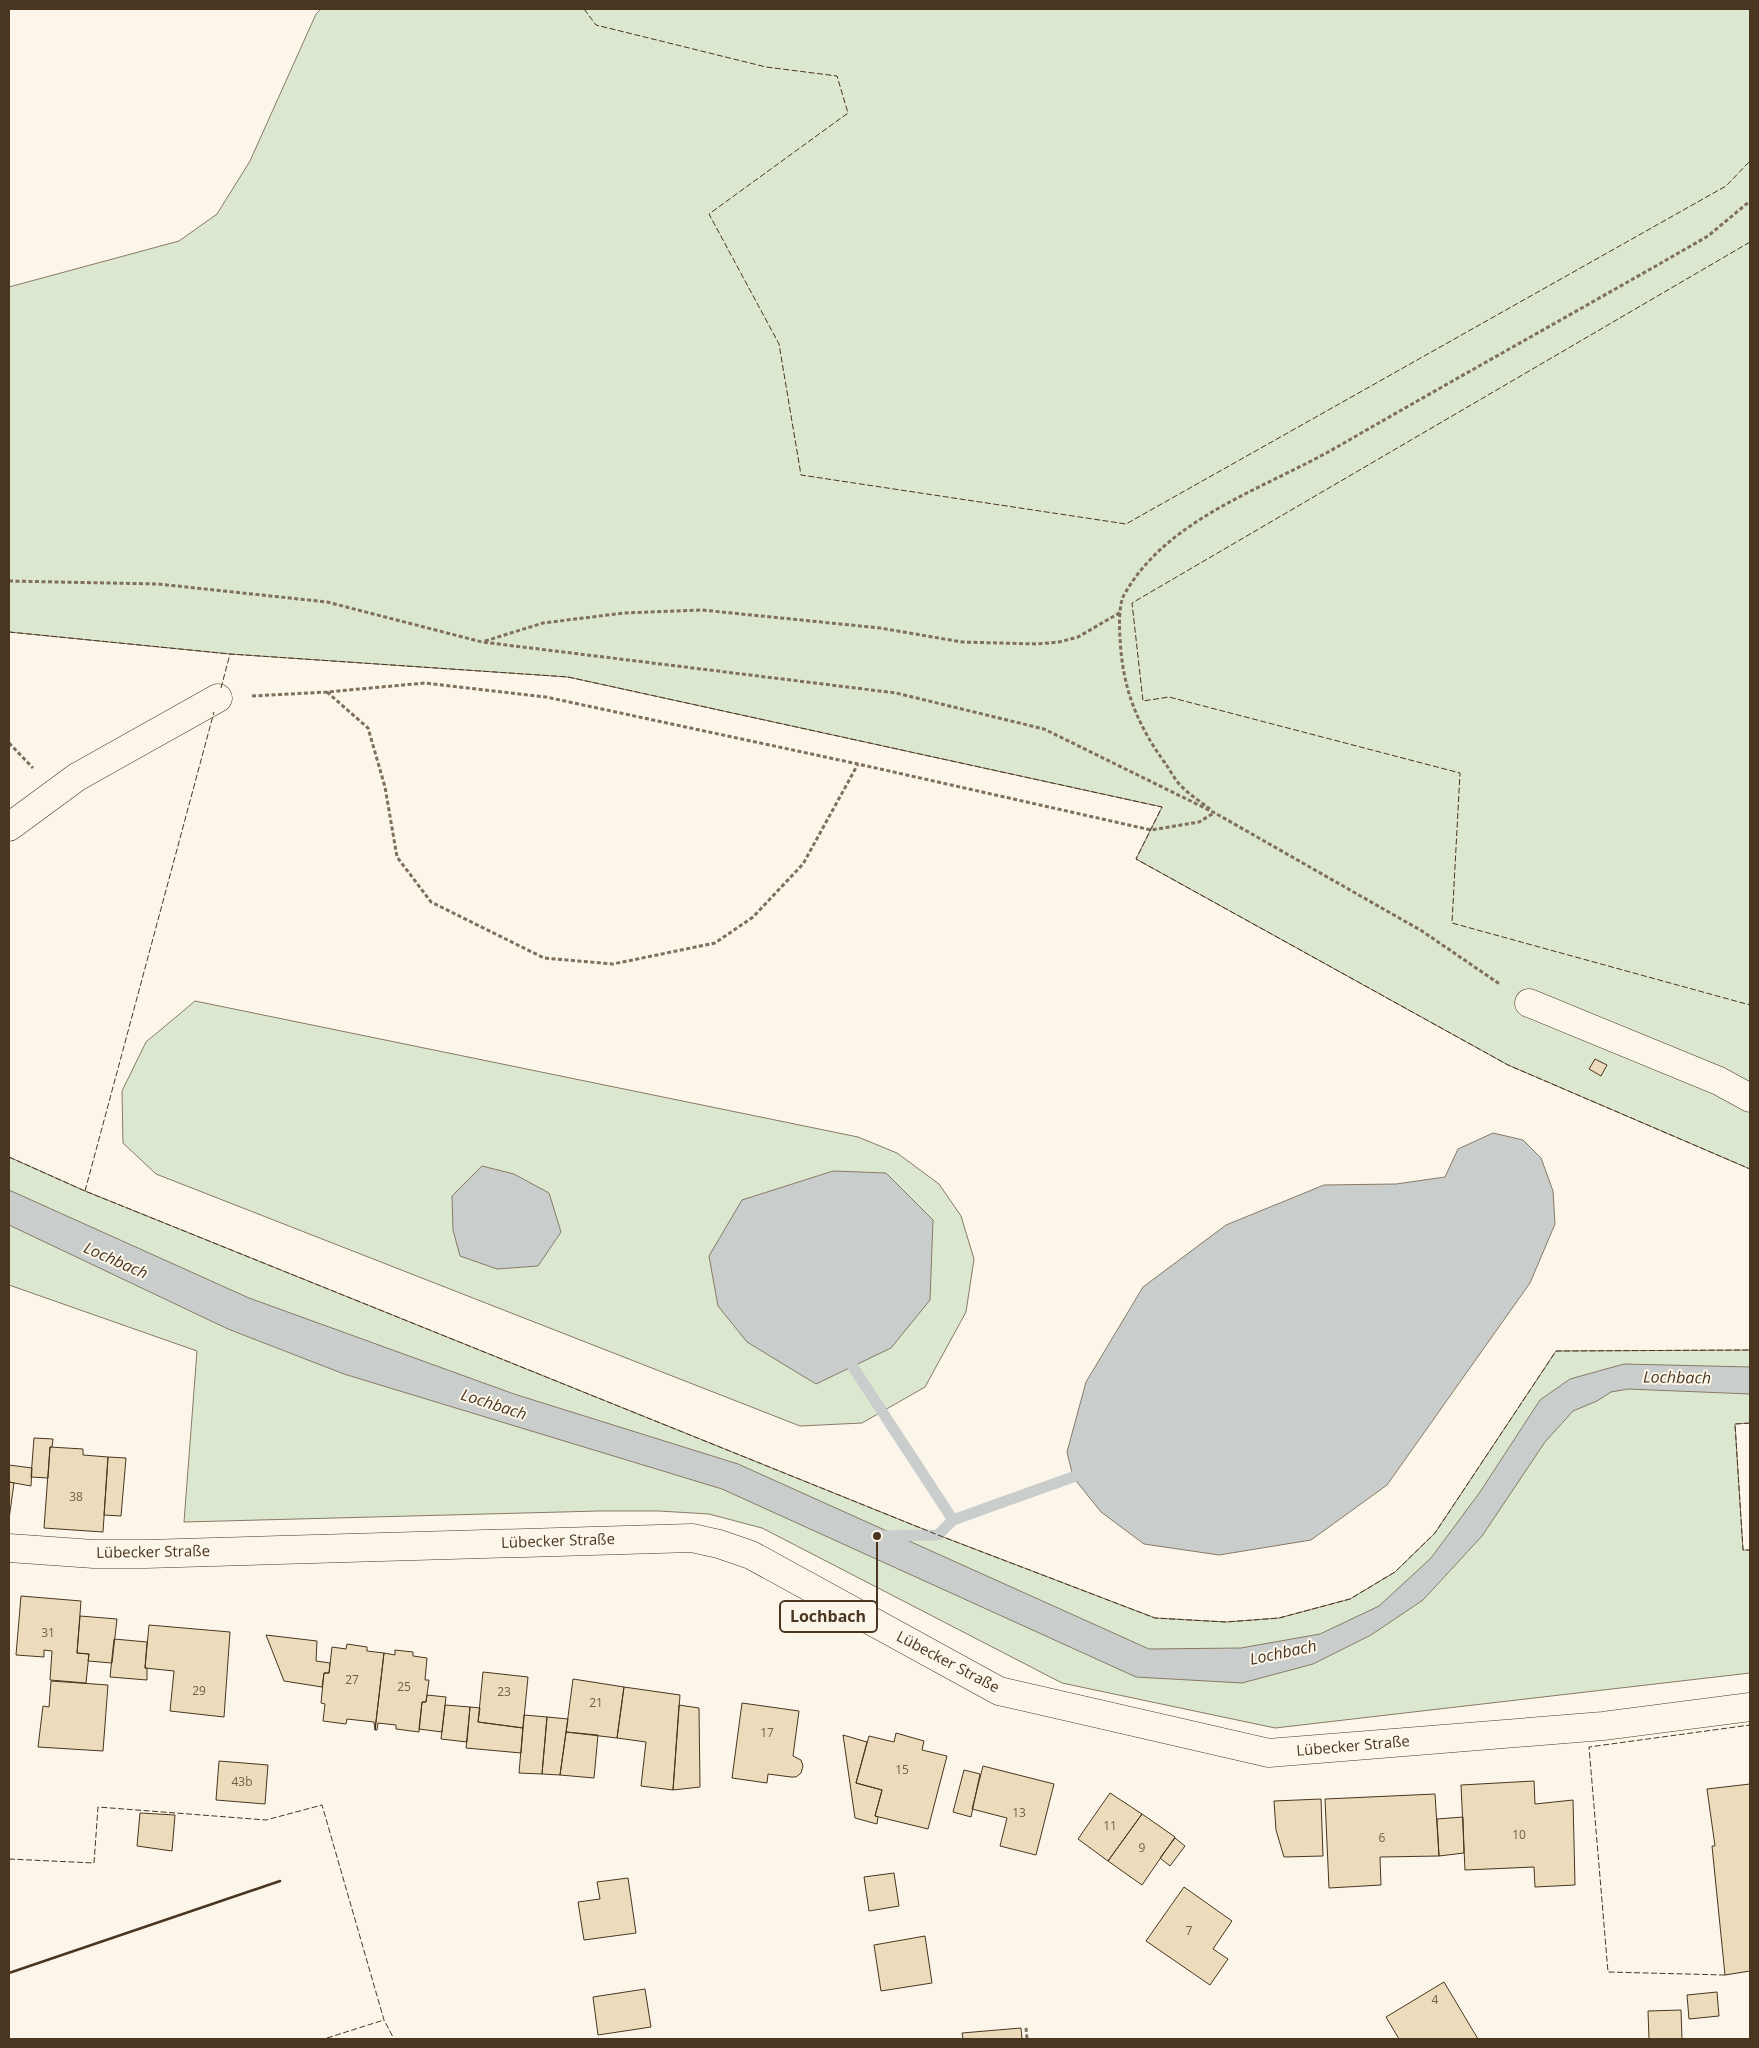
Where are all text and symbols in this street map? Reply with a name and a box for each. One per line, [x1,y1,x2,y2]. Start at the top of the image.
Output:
water label: Lochbach [81,1236,151,1284]
water label: Lochbach [1643,1365,1711,1389]
water label: Lochbach [458,1383,530,1425]
house number: 38 [69,1488,83,1505]
street label: Lübecker Straße [501,1528,615,1552]
street label: Lübecker Straße [96,1540,210,1562]
callout: Lochbach [780,1601,877,1632]
text: Lochbach [790,1605,866,1627]
house number: 31 [41,1624,55,1641]
street label: Lübecker Straße [893,1626,1003,1697]
water label: Lochbach [1248,1634,1318,1670]
house number: 27 [345,1671,359,1688]
house number: 25 [397,1678,411,1695]
house number: 29 [192,1682,206,1699]
house number: 23 [497,1683,511,1700]
house number: 21 [589,1694,603,1711]
house number: 17 [760,1724,774,1741]
street label: Lübecker Straße [1295,1730,1411,1760]
house number: 15 [895,1761,909,1778]
house number: 43b [231,1773,253,1790]
house number: 13 [1012,1804,1026,1821]
house number: 11 [1103,1817,1117,1834]
house number: 10 [1512,1826,1526,1843]
house number: 6 [1379,1829,1386,1846]
house number: 9 [1139,1839,1146,1856]
house number: 7 [1186,1922,1193,1939]
house number: 4 [1432,1991,1439,2008]

